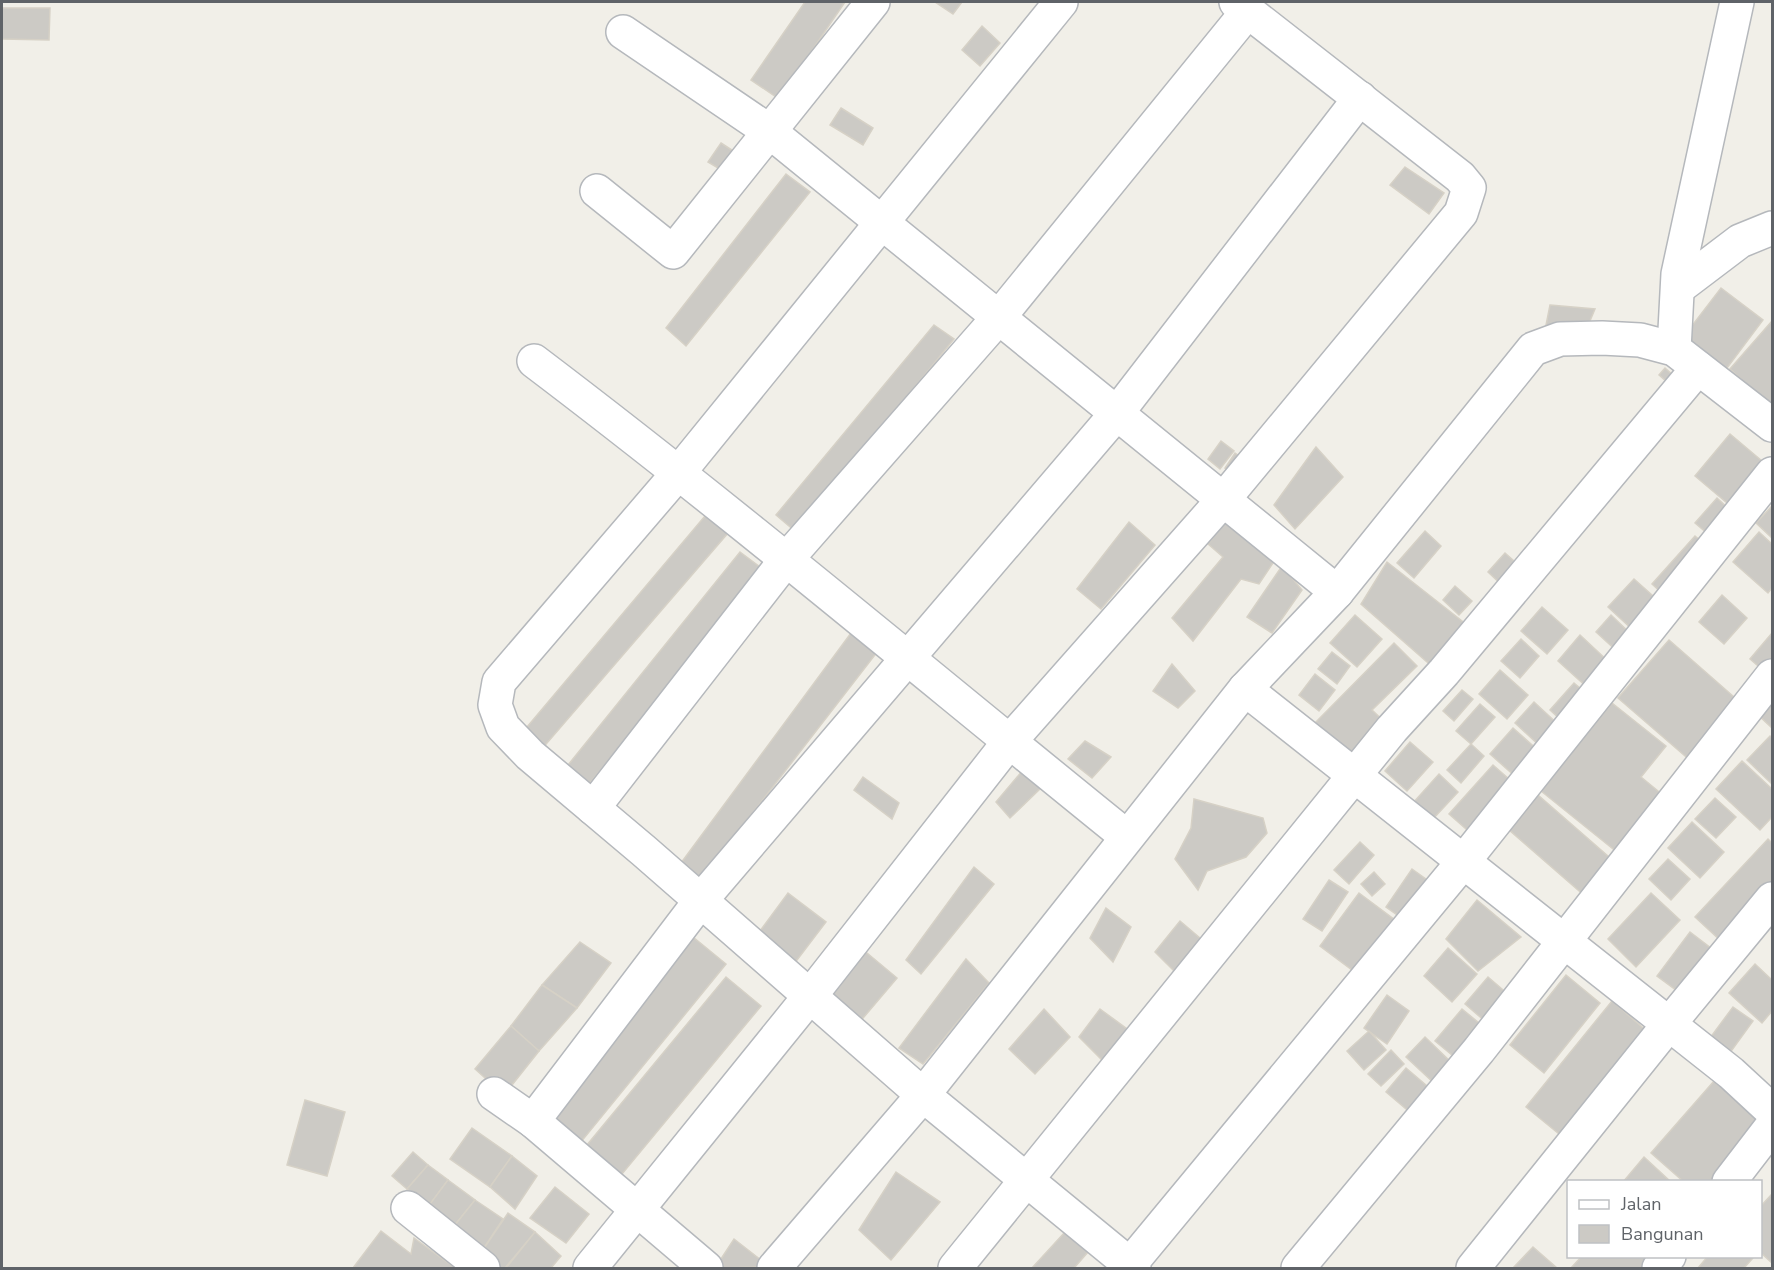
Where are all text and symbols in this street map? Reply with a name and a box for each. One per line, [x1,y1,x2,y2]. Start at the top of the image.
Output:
legend [1567,1180,1762,1258]
text: Jalan [1620,1192,1661,1216]
text: Bangunan [1621,1222,1704,1246]

